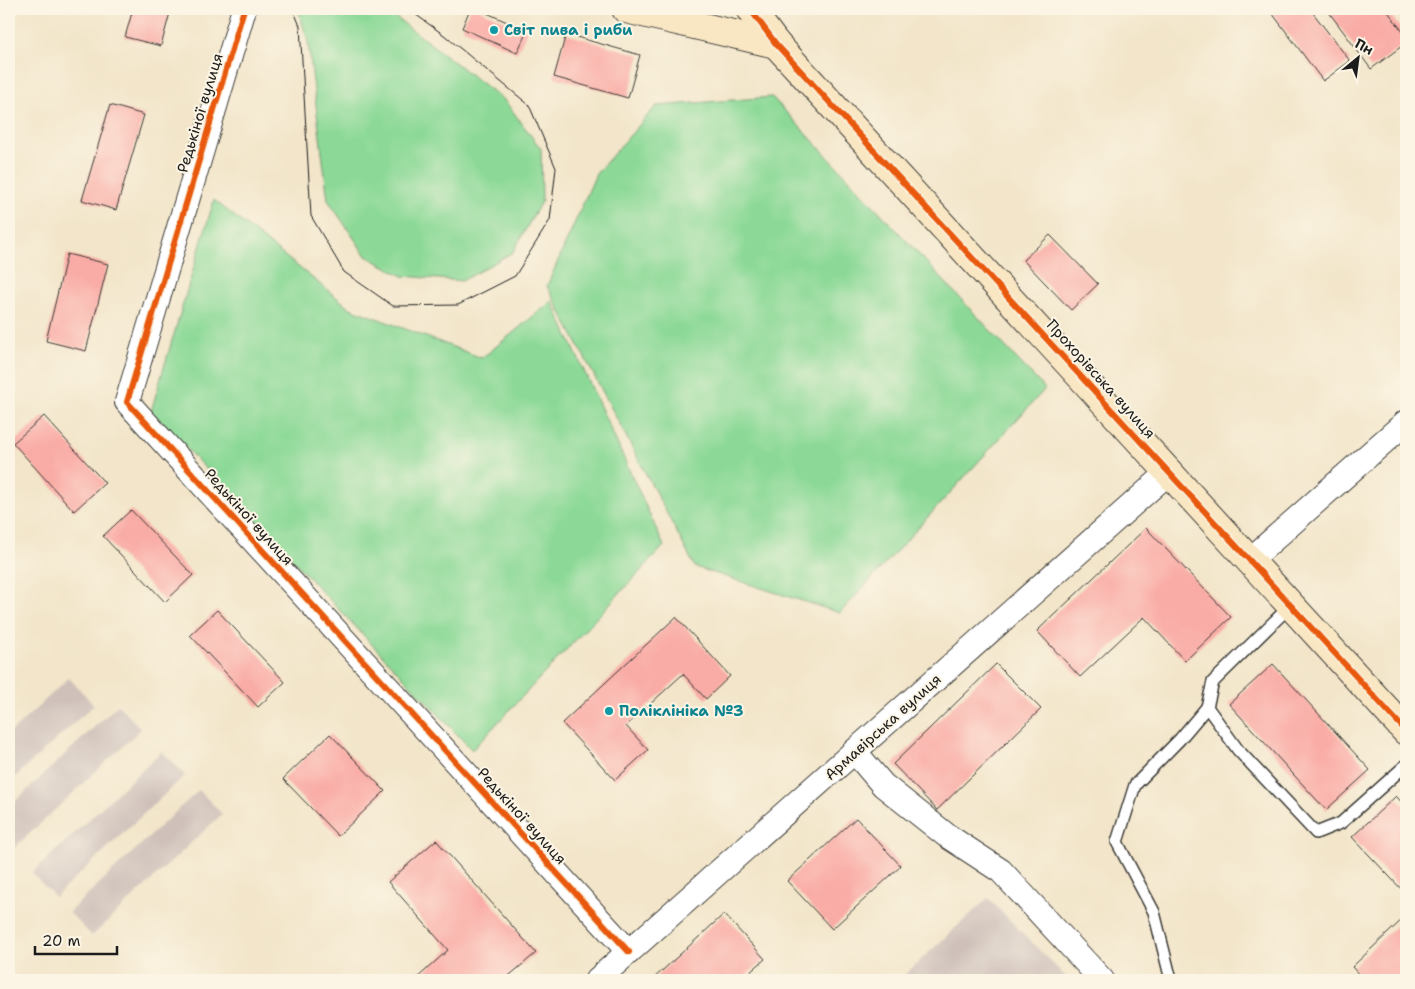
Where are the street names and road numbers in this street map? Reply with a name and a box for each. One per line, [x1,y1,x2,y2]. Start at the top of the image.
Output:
street label: Редькіної вулиця [172,51,228,175]
street label: Прохорівська вулиця [1042,315,1160,443]
street label: Редькіної вулиця [200,464,298,570]
street label: Армавірська вулиця [820,669,946,785]
street label: Редькіної вулиця [473,763,571,869]

